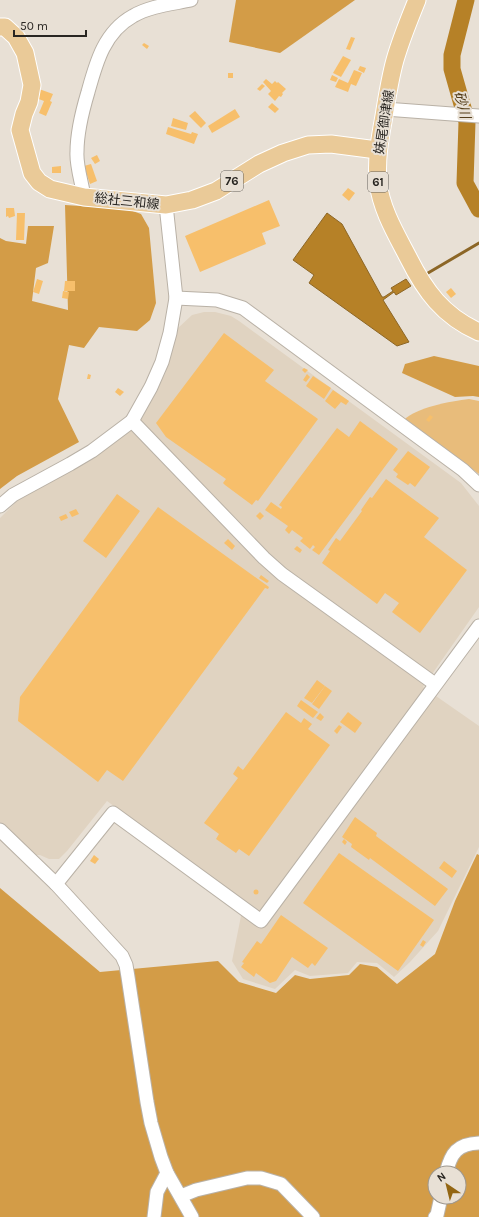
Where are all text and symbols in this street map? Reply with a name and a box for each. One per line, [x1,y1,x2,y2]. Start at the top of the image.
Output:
scale bar [14,12,86,38]
text: 50 m [20,19,48,33]
street label: 妹尾御津線 [372,89,396,155]
water label: 砂川 [450,89,474,123]
road number: 76 [221,171,243,191]
road number: 61 [368,172,388,192]
street label: 総社三和線 [94,190,160,212]
north arrow [427,1165,467,1205]
text: N [435,1170,449,1185]

